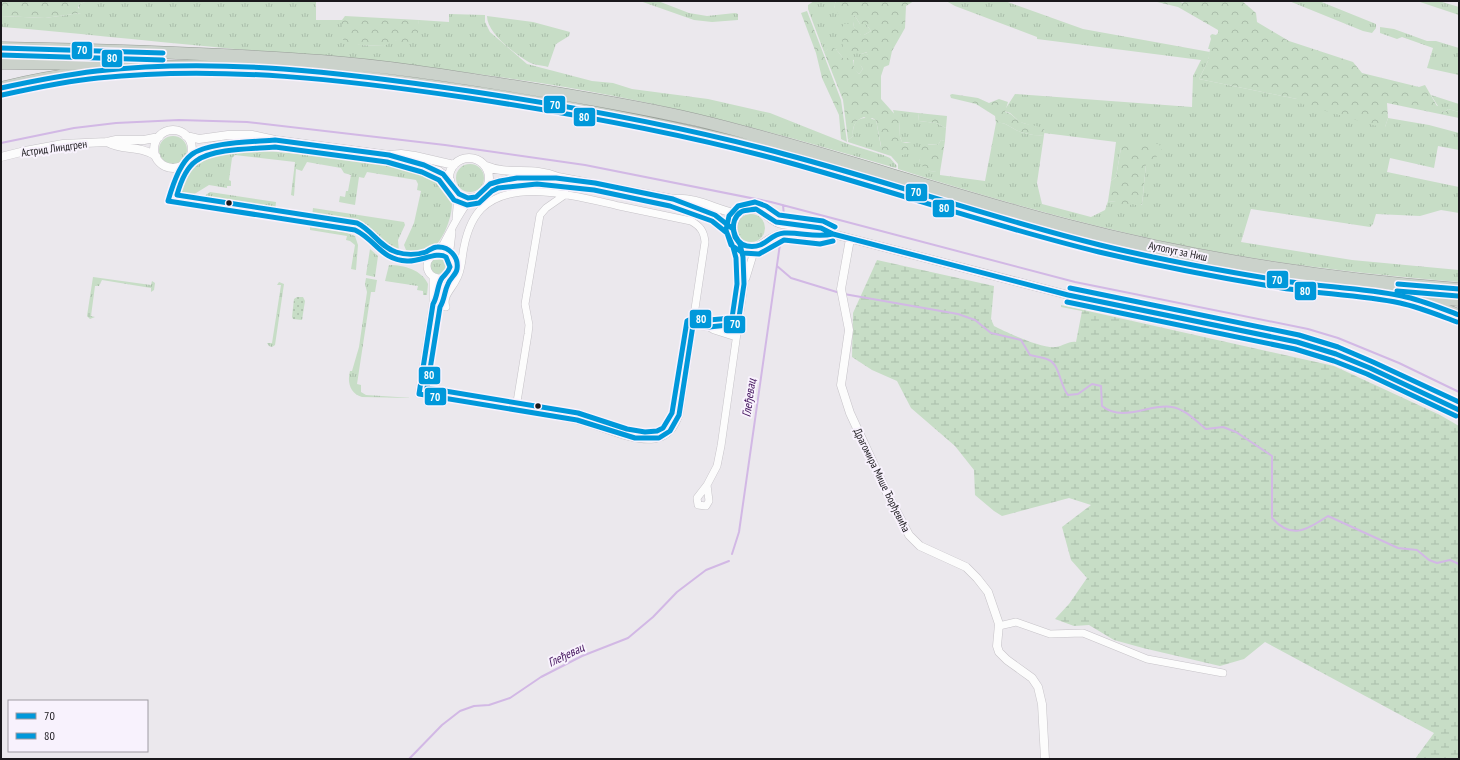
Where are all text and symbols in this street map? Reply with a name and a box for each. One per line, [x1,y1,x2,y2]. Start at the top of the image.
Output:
line badge: 70 [71,41,93,60]
text: 70 [77,43,87,57]
line badge: 80 [101,49,123,68]
text: 80 [107,51,117,65]
line badge: 70 [543,95,566,114]
text: 70 [550,98,560,112]
line badge: 80 [573,107,596,127]
text: 80 [579,110,589,124]
street label: Астрид Линдгрен [20,136,88,160]
line badge: 70 [905,183,928,202]
text: 70 [911,185,921,199]
unlabelled marker [224,198,234,208]
line badge: 80 [932,199,955,218]
text: 80 [939,201,949,215]
street label: Аутопут за Ниш [1147,238,1209,264]
line badge: 70 [1266,270,1289,289]
text: 70 [1272,273,1282,287]
line badge: 80 [1294,281,1317,301]
text: 80 [1300,284,1310,298]
line badge: 80 [689,309,712,329]
text: 80 [696,312,706,326]
line badge: 70 [723,315,746,334]
text: 70 [730,317,740,331]
line badge: 80 [418,366,441,385]
text: 80 [424,368,434,382]
water label: Глеђевац [738,377,759,418]
line badge: 70 [424,387,447,406]
text: 70 [430,390,440,404]
unlabelled marker [533,401,543,411]
street label: Драгомира Мише Ђорђевића [851,426,913,534]
water label: Глеђевац [545,639,587,670]
legend [8,700,148,752]
text: 70 [44,708,55,723]
text: 80 [44,728,55,743]

